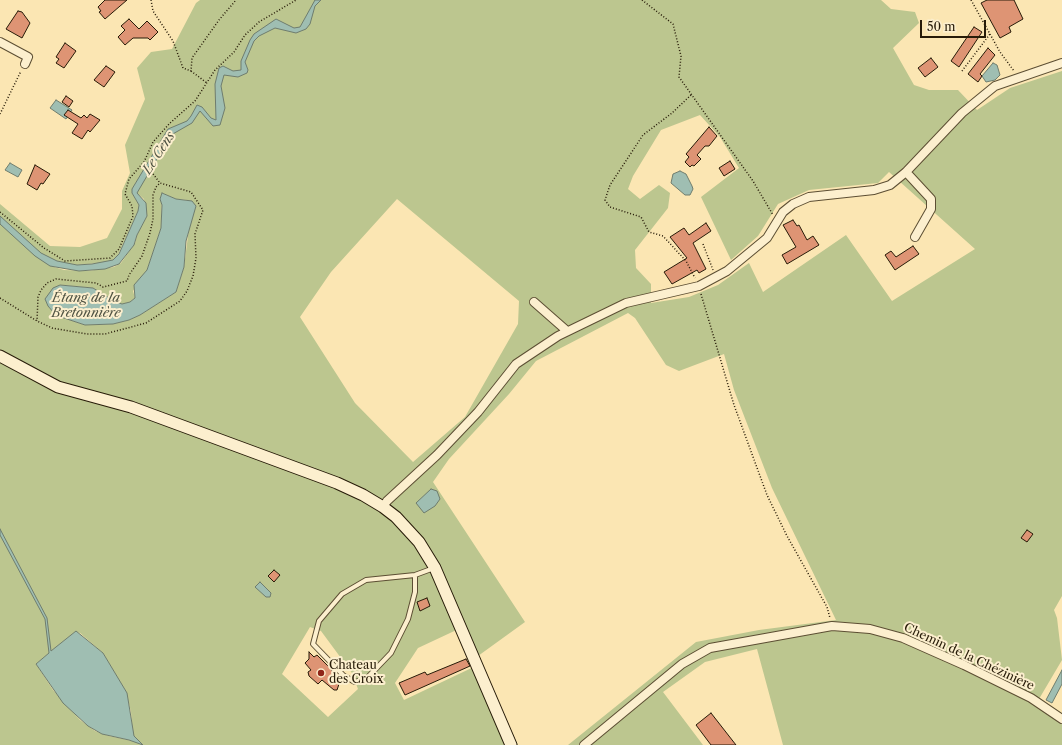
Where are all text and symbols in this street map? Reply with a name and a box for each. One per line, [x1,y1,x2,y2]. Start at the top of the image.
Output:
scale bar [922,12,988,38]
text: 50 m [927,19,956,34]
water label: Le Cens [140,129,178,177]
water label: Étang de la Bretonnière [52,290,120,321]
street label: Chemin de la Chézinière [902,620,1036,694]
place label: Chateau des Croix [329,659,384,687]
marker: Chateau des Croix [316,668,326,678]

